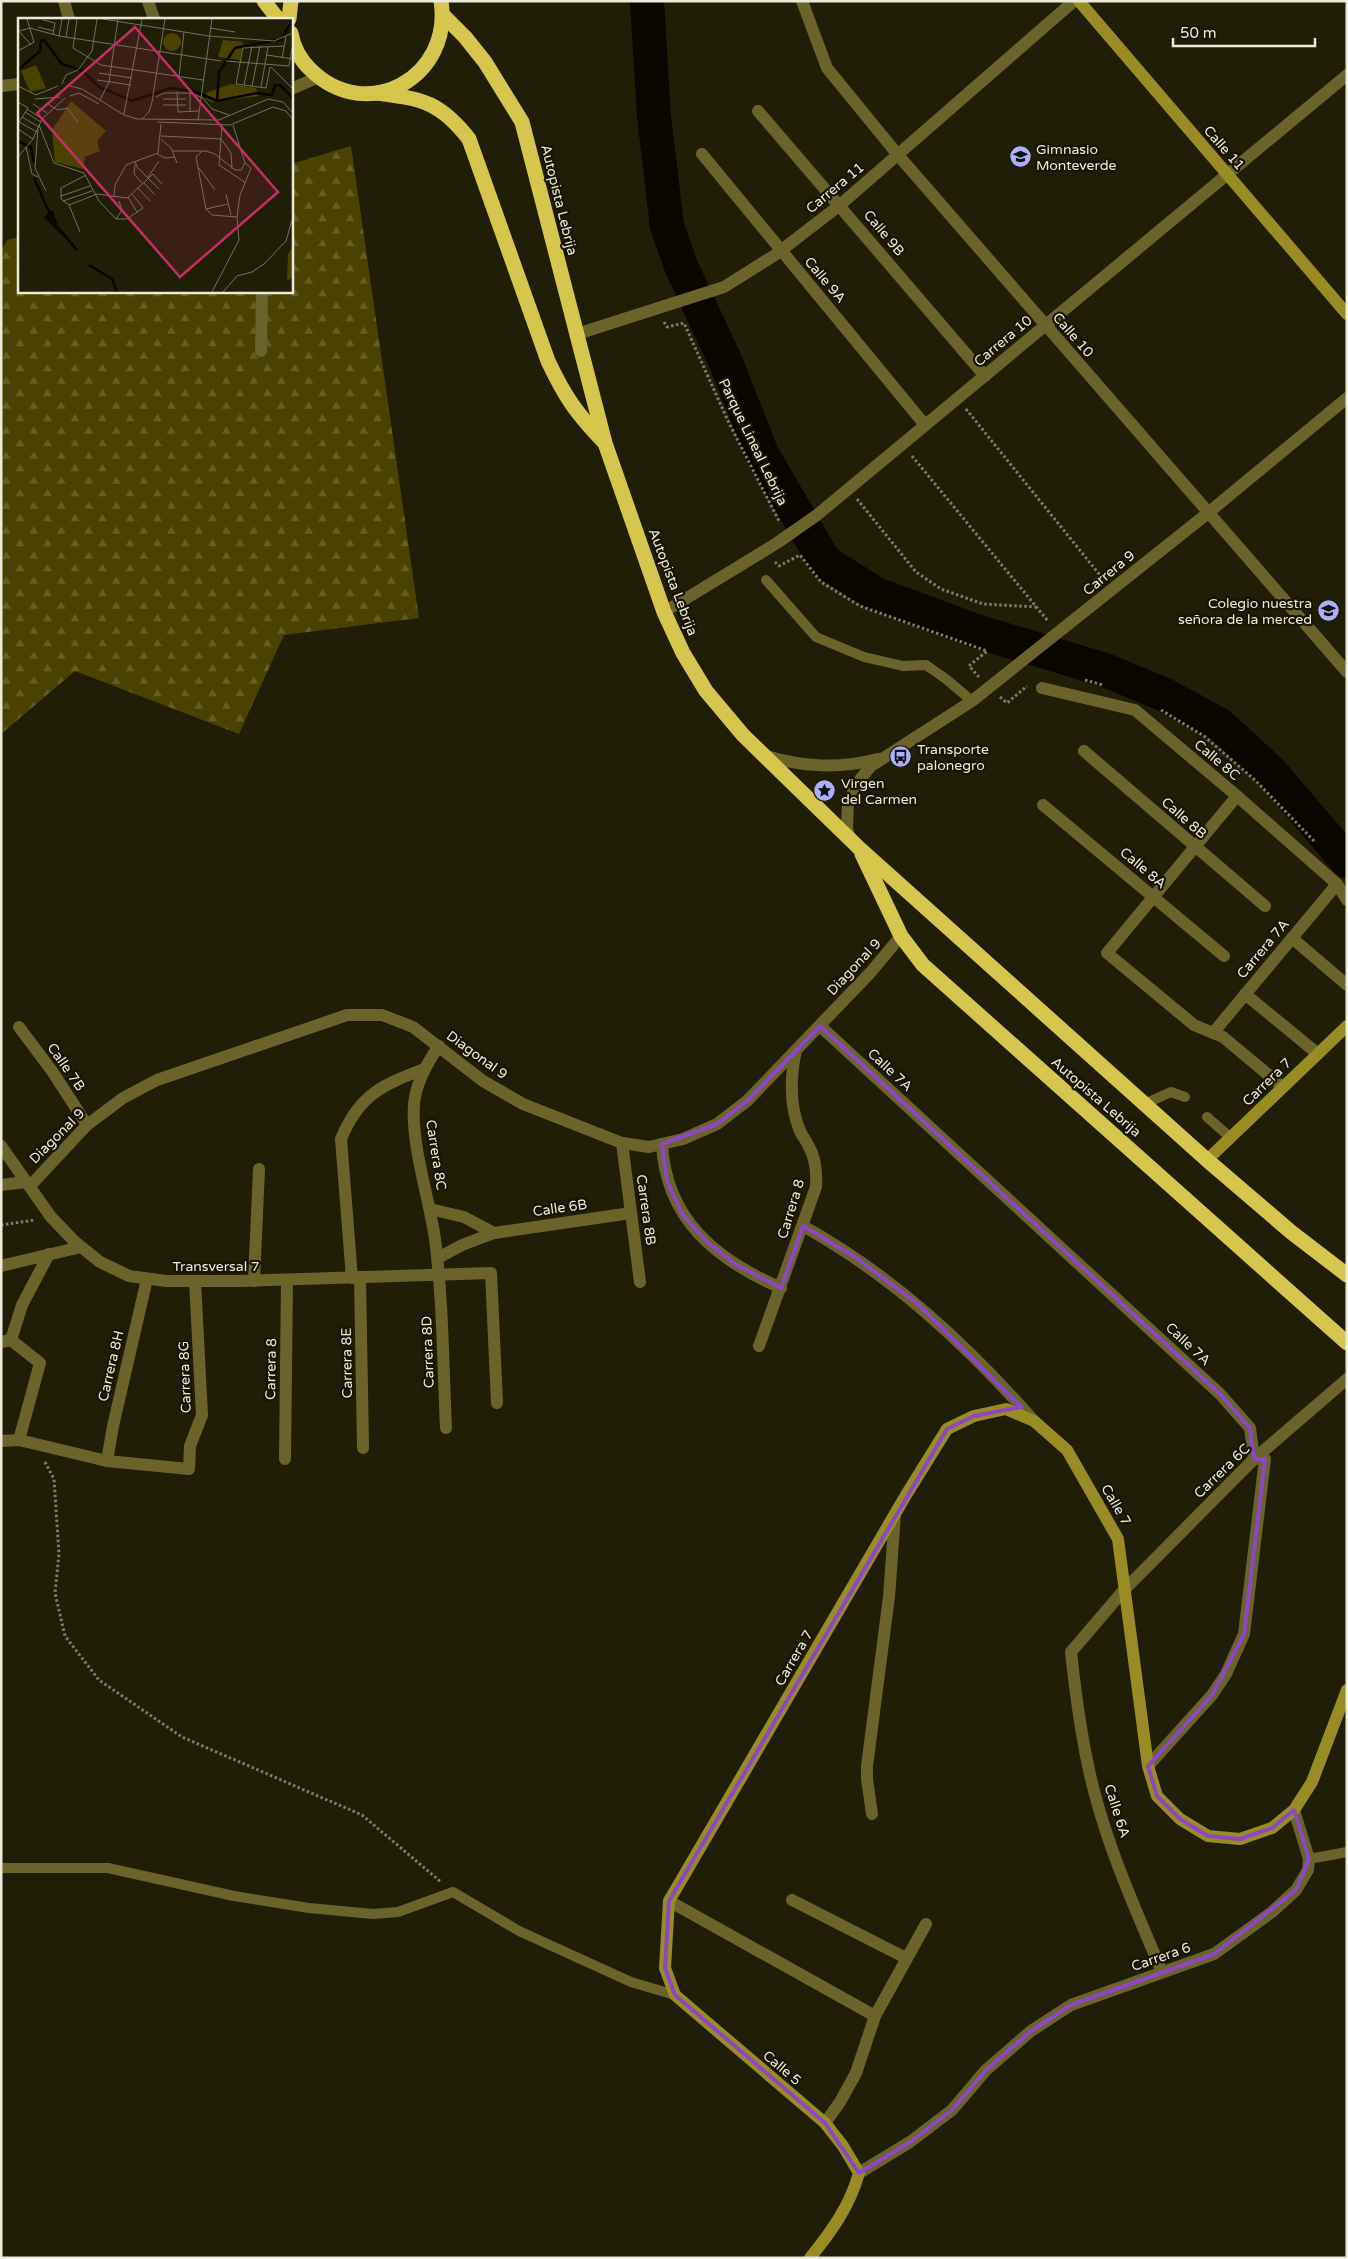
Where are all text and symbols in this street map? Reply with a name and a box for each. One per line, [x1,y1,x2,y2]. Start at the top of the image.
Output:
scale bar [1173,15,1316,47]
inset map [18,18,292,292]
text: 50 m [1180,24,1217,42]
street label: Calle 11 [1200,122,1248,174]
place label: Gimnasio Monteverde [1036,141,1117,174]
street label: Autopista Lebrija [537,143,581,257]
school or university icon: Gimnasio Monteverde [1008,145,1032,169]
street label: Carrera 11 [803,159,867,217]
street label: Calle 9B [860,207,908,259]
street label: Calle 9A [801,253,849,307]
street label: Calle 10 [1049,309,1097,361]
street label: Carrera 10 [971,312,1036,370]
street label: Parque Lineal Lebrija [715,376,791,508]
street label: Autopista Lebrija [645,526,701,638]
street label: Carrera 9 [1080,547,1138,599]
place label: Colegio nuestra señora de la merced [1178,595,1312,628]
school or university icon: Colegio nuestra señora de la merced [1316,599,1340,623]
street label: Calle 8C [1191,736,1244,784]
place label: Transporte palonegro [917,741,989,774]
bus stop icon: Transporte palonegro [889,745,913,769]
place label: Virgen del Carmen [841,775,917,808]
place icon: Virgen del Carmen [813,779,837,803]
street label: Calle 8B [1158,794,1210,842]
street label: Calle 8A [1116,844,1170,892]
street label: Carrera 7A [1233,916,1293,982]
street label: Diagonal 9 [823,935,885,999]
street label: Diagonal 9 [443,1027,511,1083]
street label: Calle 7B [43,1040,89,1094]
street label: Calle 7A [864,1045,916,1095]
street label: Autopista Lebrija [1048,1053,1144,1141]
street label: Carrera 7 [1239,1054,1295,1110]
street label: Diagonal 9 [26,1105,88,1167]
street label: Carrera 8C [422,1118,450,1192]
street label: Carrera 8B [633,1173,659,1247]
street label: Carrera 8 [774,1177,808,1241]
street label: Calle 6B [532,1196,588,1220]
street label: Transversal 7 [172,1258,260,1275]
street label: Carrera 8D [418,1316,438,1388]
street label: Calle 7A [1162,1319,1214,1369]
street label: Carrera 8E [338,1327,356,1398]
street label: Carrera 8H [95,1329,127,1403]
street label: Carrera 8 [262,1338,280,1400]
street label: Carrera 8G [175,1341,195,1413]
street label: Carrera 6C [1190,1440,1254,1502]
street label: Calle 7 [1097,1481,1135,1529]
street label: Carrera 7 [771,1627,817,1689]
street label: Calle 6A [1100,1782,1134,1840]
street label: Carrera 6 [1129,1939,1193,1975]
street label: Calle 5 [759,2047,805,2089]

